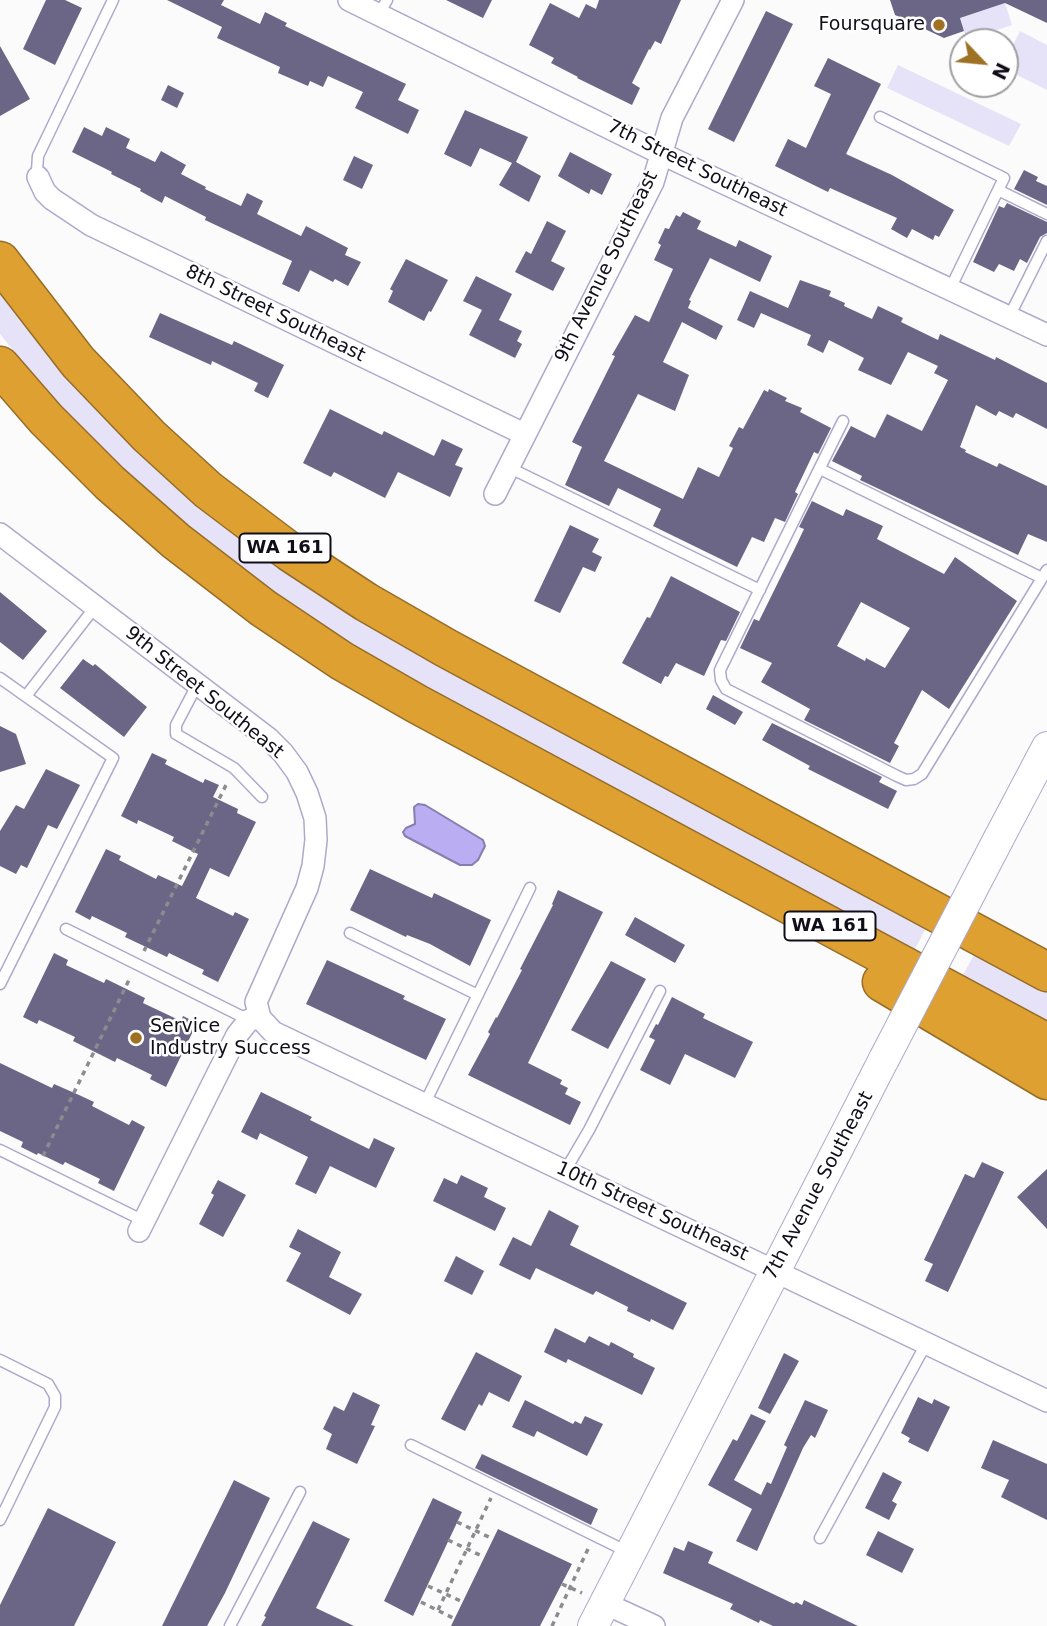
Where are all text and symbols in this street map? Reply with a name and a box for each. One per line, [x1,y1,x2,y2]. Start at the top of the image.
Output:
place label: Foursquare [819,14,925,36]
marker: Foursquare [931,17,947,33]
north arrow [949,28,1019,98]
text: N [988,59,1014,83]
street label: 7th Street Southeast [603,116,791,222]
street label: 9th Avenue Southeast [551,168,663,366]
street label: 8th Street Southeast [181,261,369,367]
road number: WA 161 [240,534,330,562]
street label: 9th Street Southeast [120,622,288,764]
road number: WA 161 [784,911,876,940]
place label: Service Industry Success [150,1016,311,1060]
marker: Service Industry Success [128,1030,144,1046]
street label: 7th Avenue Southeast [760,1088,878,1284]
street label: 10th Street Southeast [552,1157,752,1267]

